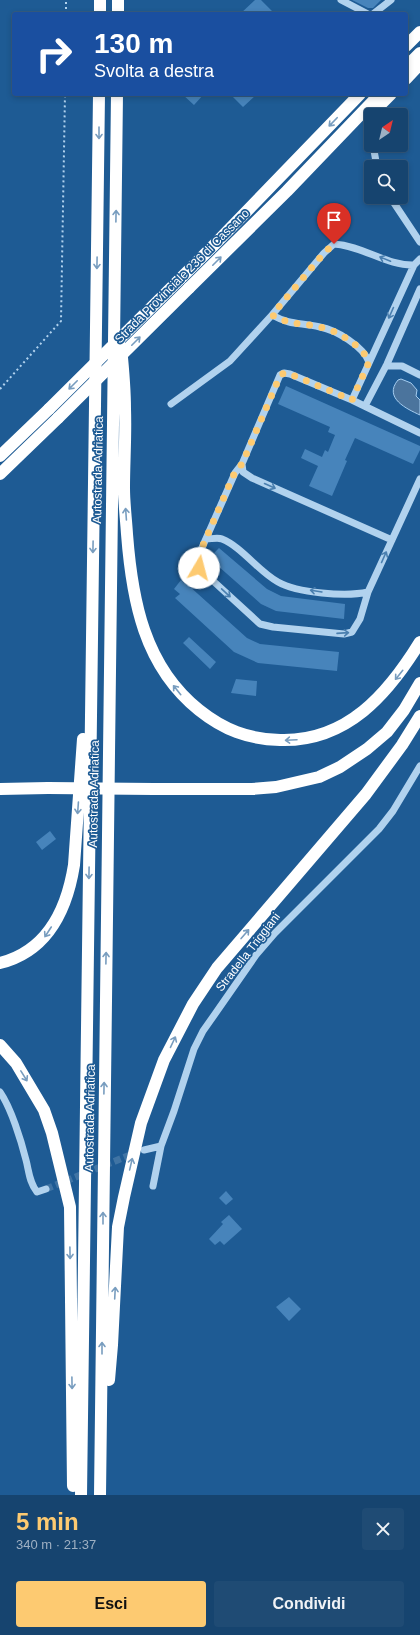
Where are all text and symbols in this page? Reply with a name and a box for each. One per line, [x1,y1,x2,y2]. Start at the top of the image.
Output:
icon: right [28,28,80,80]
text: 130 m [94,28,173,59]
text: Svolta a destra [94,61,214,81]
north arrow [364,108,408,152]
map controls [364,108,408,204]
one-way arrow [328,117,337,127]
one-way arrow [95,126,103,139]
button: search [364,160,408,204]
pin [317,203,351,244]
street label: Strada Provinciale 236 di Cassano [112,206,252,346]
icon: arrive [323,209,345,231]
one-way arrow [112,210,120,223]
one-way arrow [379,254,391,262]
one-way arrow [93,256,101,269]
one-way arrow [212,256,222,266]
one-way arrow [387,307,394,319]
one-way arrow [131,336,141,346]
one-way arrow [68,380,78,390]
street label: Autostrada Adriatica [90,416,106,524]
one-way arrow [264,483,276,490]
one-way arrow [123,508,130,521]
one-way arrow [89,540,97,553]
position arrow [178,547,220,589]
one-way arrow [381,551,388,563]
one-way arrow [310,587,323,595]
one-way arrow [221,588,231,598]
one-way arrow [336,630,349,637]
one-way arrow [394,669,403,680]
one-way arrow [173,684,181,695]
one-way arrow [285,736,298,743]
street label: Autostrada Adriatica [86,740,102,848]
one-way arrow [75,801,82,814]
one-way arrow [85,866,93,879]
street label: Stradella Triggiani [213,910,283,994]
one-way arrow [44,926,52,937]
one-way arrow [241,929,250,940]
one-way arrow [102,952,110,965]
one-way arrow [170,1036,177,1048]
street label: Autostrada Adriatica [82,1064,98,1172]
one-way arrow [20,1070,28,1082]
one-way arrow [100,1082,108,1095]
one-way arrow [128,1158,136,1171]
one-way arrow [99,1212,107,1225]
one-way arrow [66,1246,74,1259]
one-way arrow [111,1287,119,1300]
one-way arrow [98,1342,106,1355]
one-way arrow [68,1376,76,1389]
text: 5 min [16,1508,79,1535]
button: close [362,1508,404,1550]
text: 340 m · 21:37 [16,1537,96,1552]
button: Esci [16,1581,206,1627]
button: Condividi [214,1581,404,1627]

